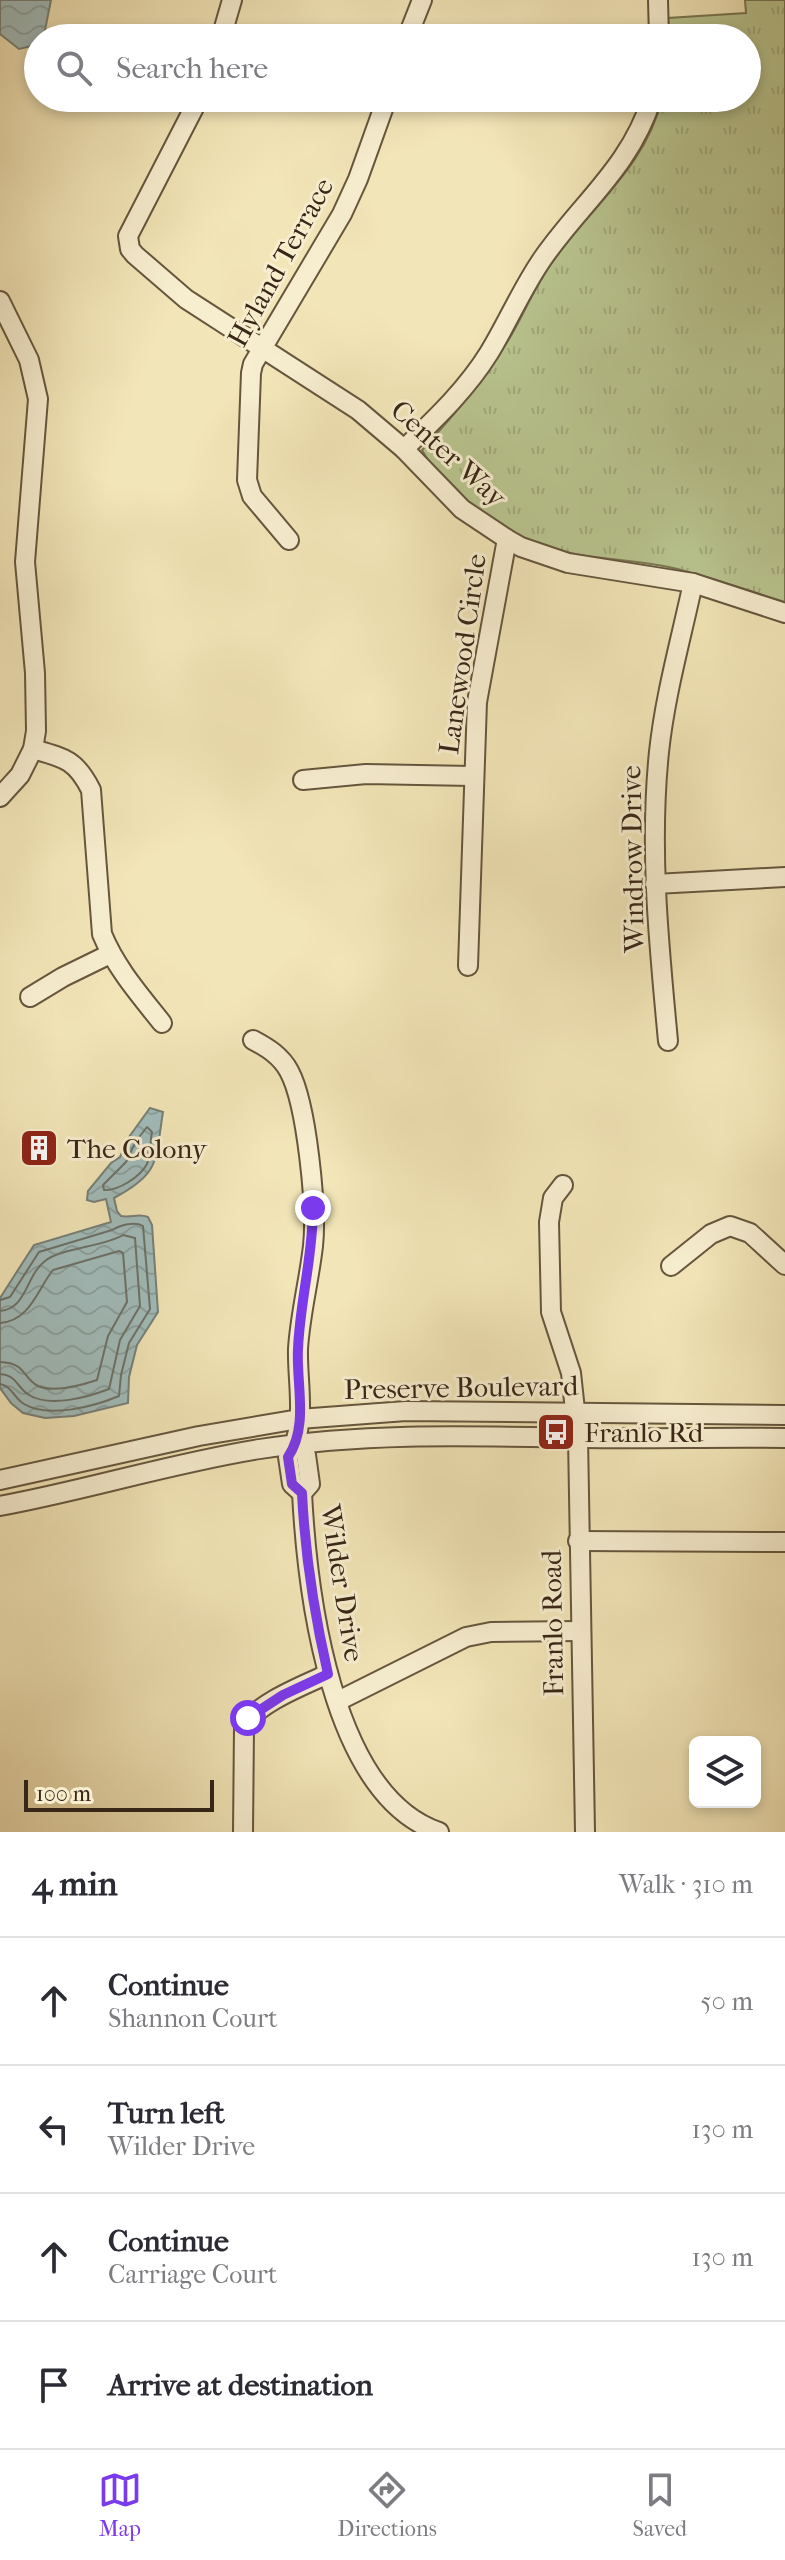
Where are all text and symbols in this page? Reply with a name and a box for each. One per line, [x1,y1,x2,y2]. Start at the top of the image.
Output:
search box [24,24,761,112]
icon: search [52,46,96,90]
text: Search here [116,51,268,86]
street label: Hyland Terrace [220,172,340,352]
street label: Center Way [384,393,514,514]
street label: Lanewood Circle [432,552,493,756]
street label: Windrow Drive [614,765,651,954]
building icon: The Colony [18,1127,60,1169]
place label: The Colony [67,1132,208,1165]
route end [295,1190,331,1226]
street label: Preserve Boulevard [343,1369,579,1406]
bus stop icon: Franlo Rd [535,1411,577,1453]
place label: Franlo Rd [584,1416,704,1449]
street label: Wilder Drive [314,1501,371,1664]
street label: Franlo Road [535,1549,570,1696]
route start [230,1700,266,1736]
map controls [689,1736,761,1808]
button: layers [689,1736,761,1808]
scale bar [24,1776,214,1812]
text: 100 m [36,1781,91,1807]
text: 4 min [32,1864,117,1904]
text: Walk · 310 m [619,1869,753,1900]
text: Continue [108,1968,229,2003]
icon: ahead [32,1979,76,2023]
text: 50 m [700,1986,753,2017]
text: Shannon Court [108,2003,277,2034]
text: Turn left [108,2096,225,2131]
icon: left [32,2107,76,2151]
text: 130 m [692,2114,753,2145]
text: Wilder Drive [108,2131,255,2162]
text: Continue [108,2224,229,2259]
icon: ahead [32,2235,76,2279]
text: 130 m [692,2242,753,2273]
text: Carriage Court [108,2259,277,2290]
icon: arrive [32,2363,76,2407]
text: Arrive at destination [108,2368,373,2403]
tab: Map [98,2468,142,2542]
tab: Directions [338,2468,437,2542]
tab: Saved [633,2468,687,2542]

